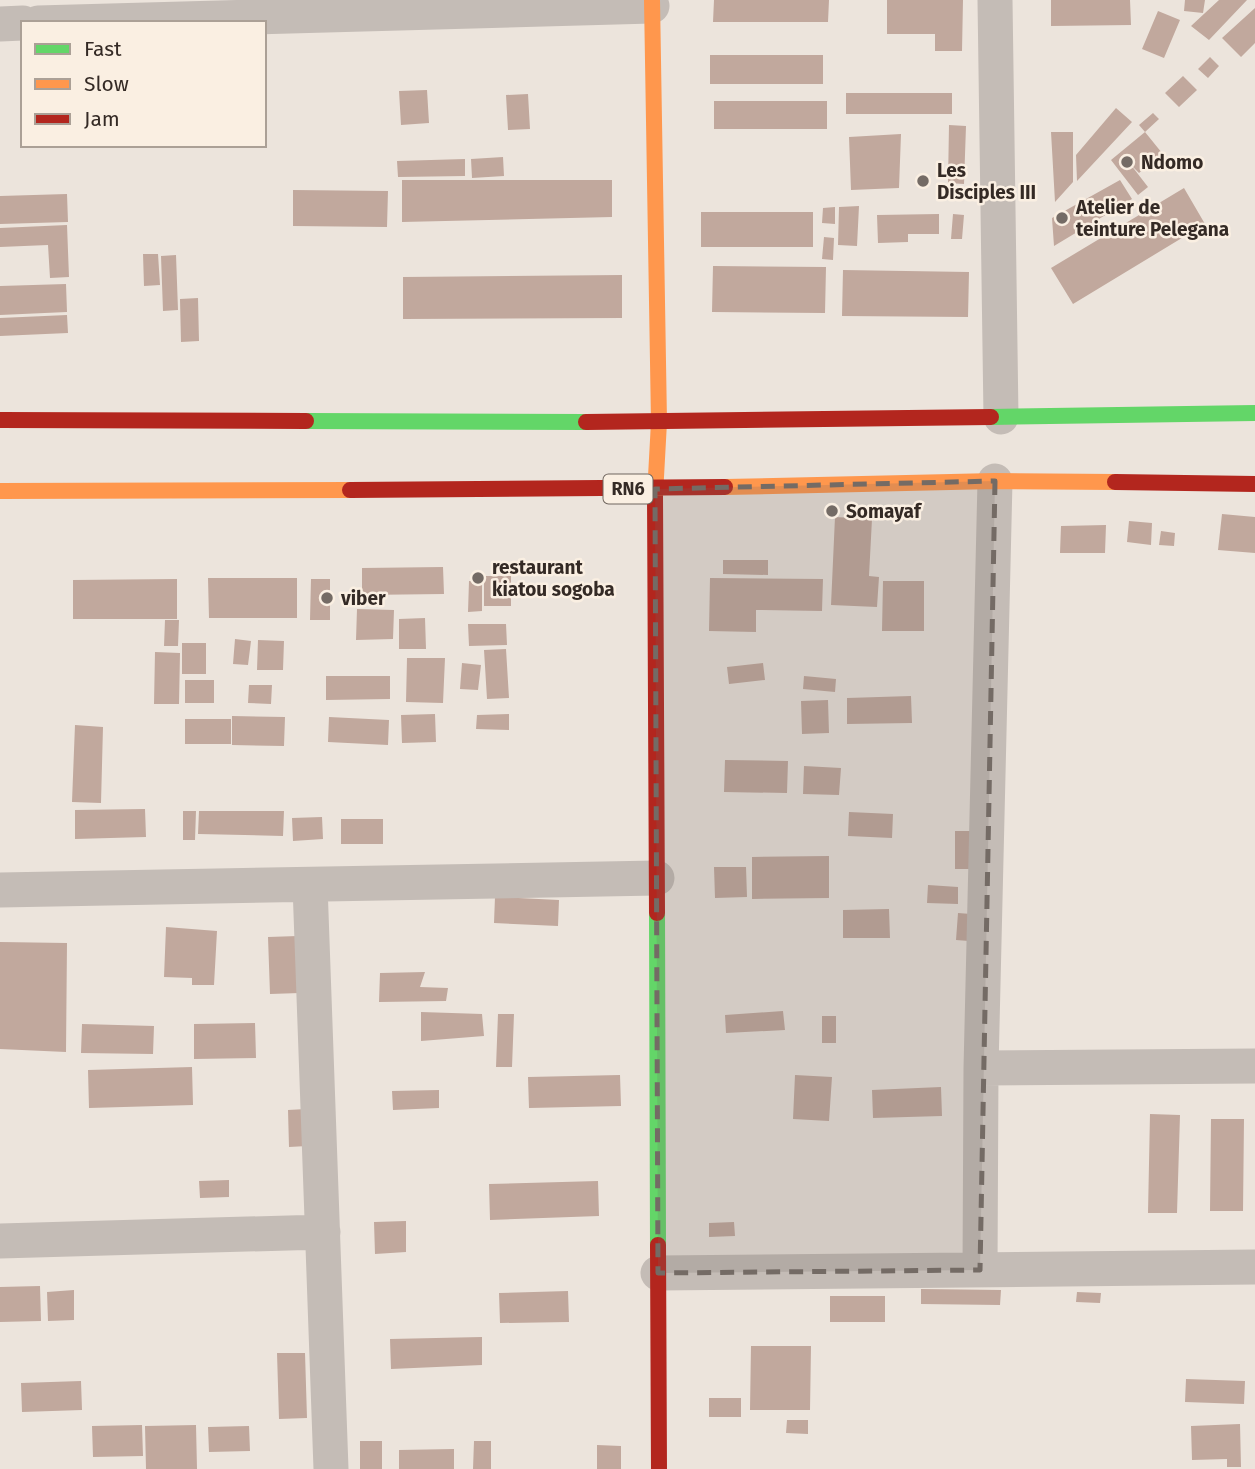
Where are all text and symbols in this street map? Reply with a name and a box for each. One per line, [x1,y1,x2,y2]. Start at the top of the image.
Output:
legend [21,21,266,147]
text: Fast [84,36,122,62]
text: Slow [84,71,129,97]
text: Jam [84,106,120,132]
place label: Ndomo [1141,151,1203,174]
marker: Ndomo [1119,154,1135,170]
place label: Les Disciples III [937,159,1036,204]
marker: Les Disciples III [915,173,931,189]
place label: Atelier de teinture Pelegana [1075,196,1229,241]
marker: Atelier de teinture Pelegana [1054,210,1070,226]
road number: RN6 [604,475,652,504]
place label: Somayaf [846,500,923,523]
marker: Somayaf [824,503,840,519]
place label: restaurant kiatou sogoba [492,556,615,601]
marker: restaurant kiatou sogoba [470,570,486,586]
place label: viber [340,587,386,610]
marker: viber [319,590,335,606]

